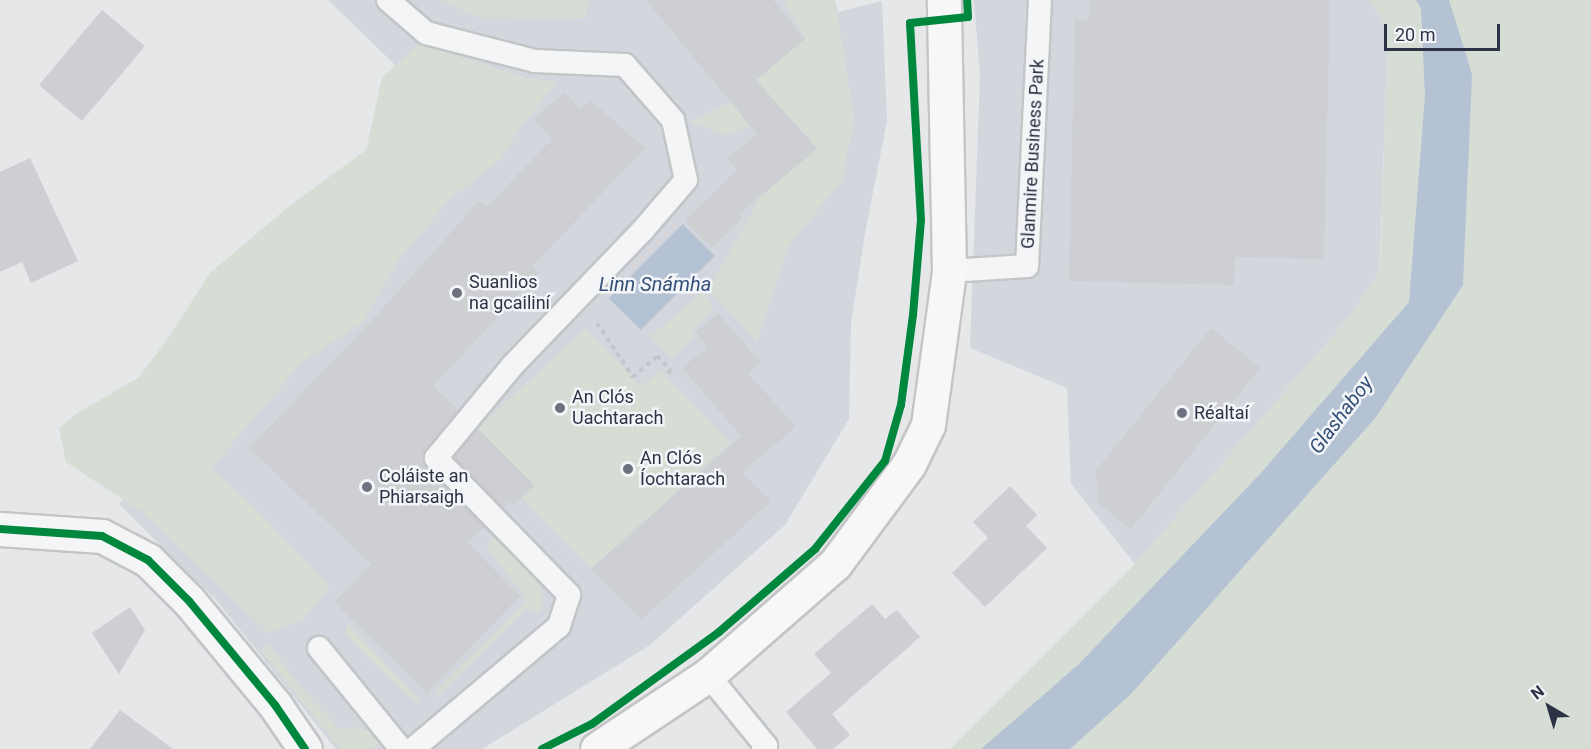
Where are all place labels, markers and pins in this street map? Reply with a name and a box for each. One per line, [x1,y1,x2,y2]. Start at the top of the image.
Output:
place label: Suanlios na gcailiní [469,272,550,314]
marker: Suanlios na gcailiní [450,286,464,300]
place label: An Clós Uachtarach [572,387,663,430]
marker: An Clós Uachtarach [553,401,567,415]
place label: Réaltaí [1194,402,1249,424]
marker: Réaltaí [1175,406,1189,420]
place label: An Clós Íochtarach [640,448,725,490]
marker: An Clós Íochtarach [621,462,635,476]
place label: Coláiste an Phiarsaigh [379,466,468,508]
marker: Coláiste an Phiarsaigh [360,480,374,494]

